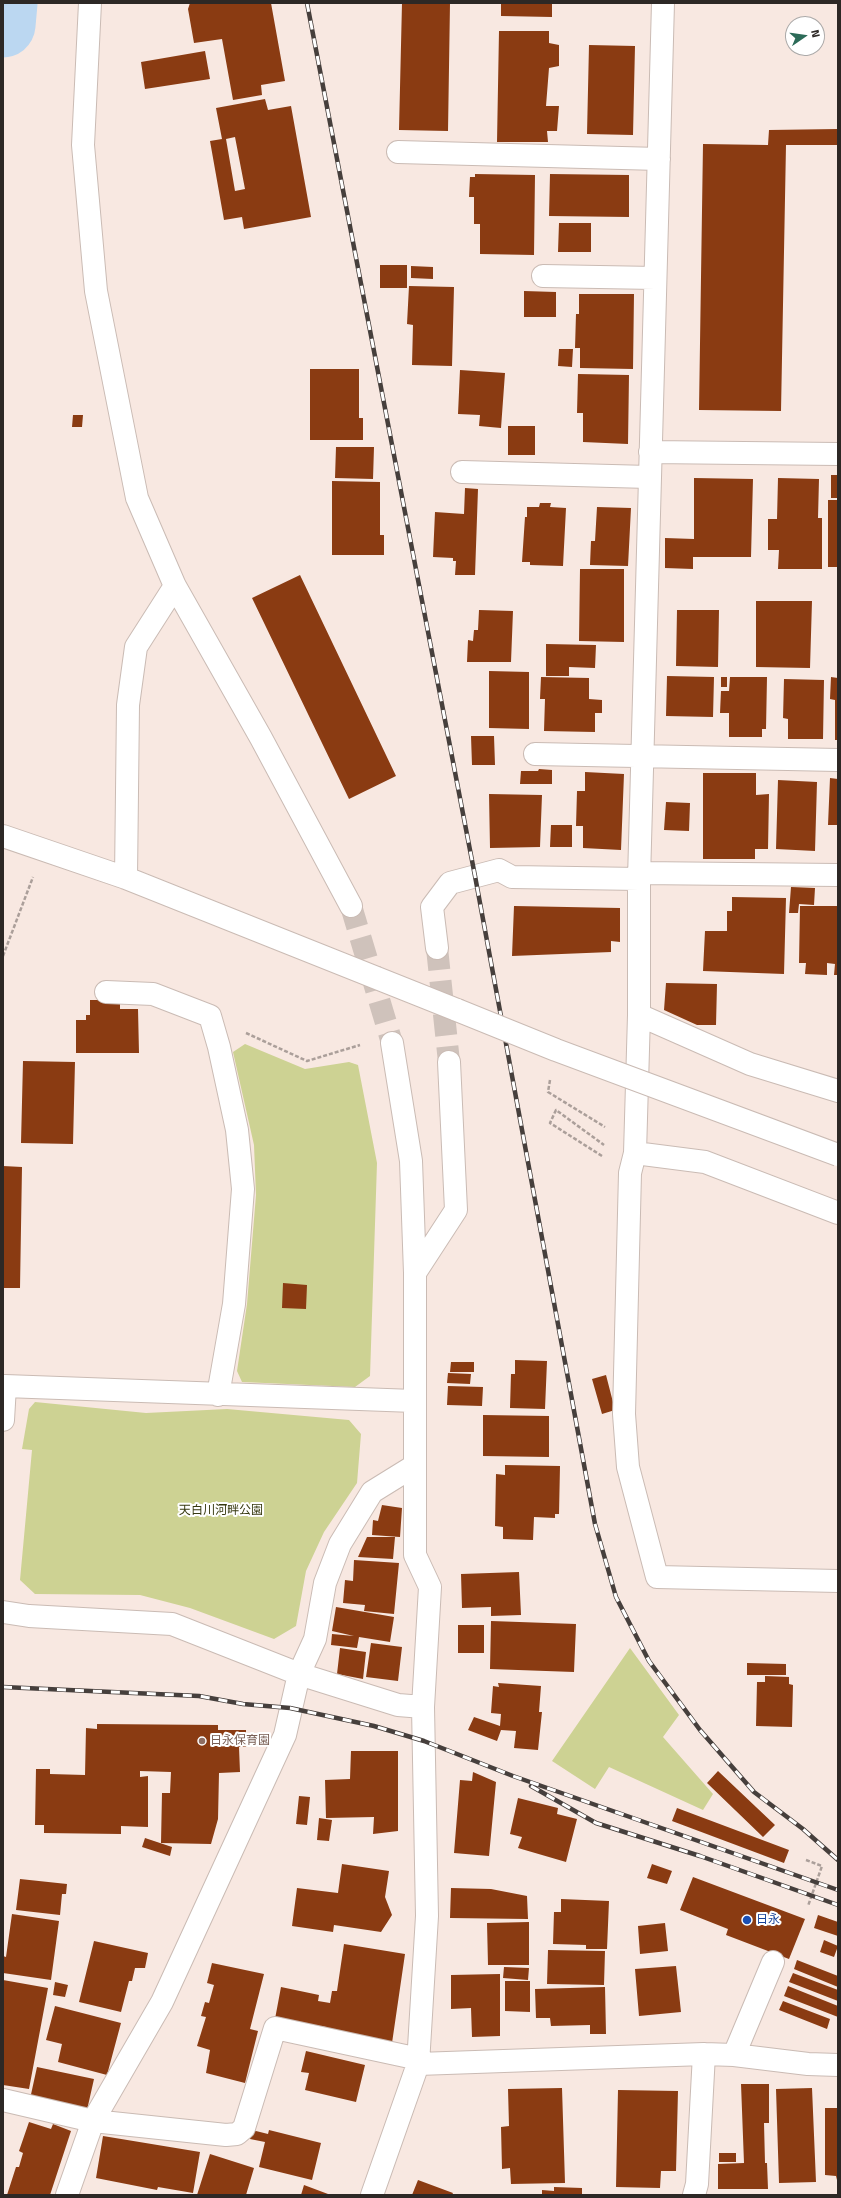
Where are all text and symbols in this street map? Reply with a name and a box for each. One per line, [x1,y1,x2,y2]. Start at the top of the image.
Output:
north arrow [785,16,825,56]
text: N [807,28,824,39]
park label: 天白川河畔公園 [179,1504,263,1518]
place label: 日永保育園 [210,1734,270,1748]
marker: 日永保育園 [197,1736,207,1746]
place label: 日永 [756,1913,780,1927]
marker: 日永 [741,1914,753,1926]

